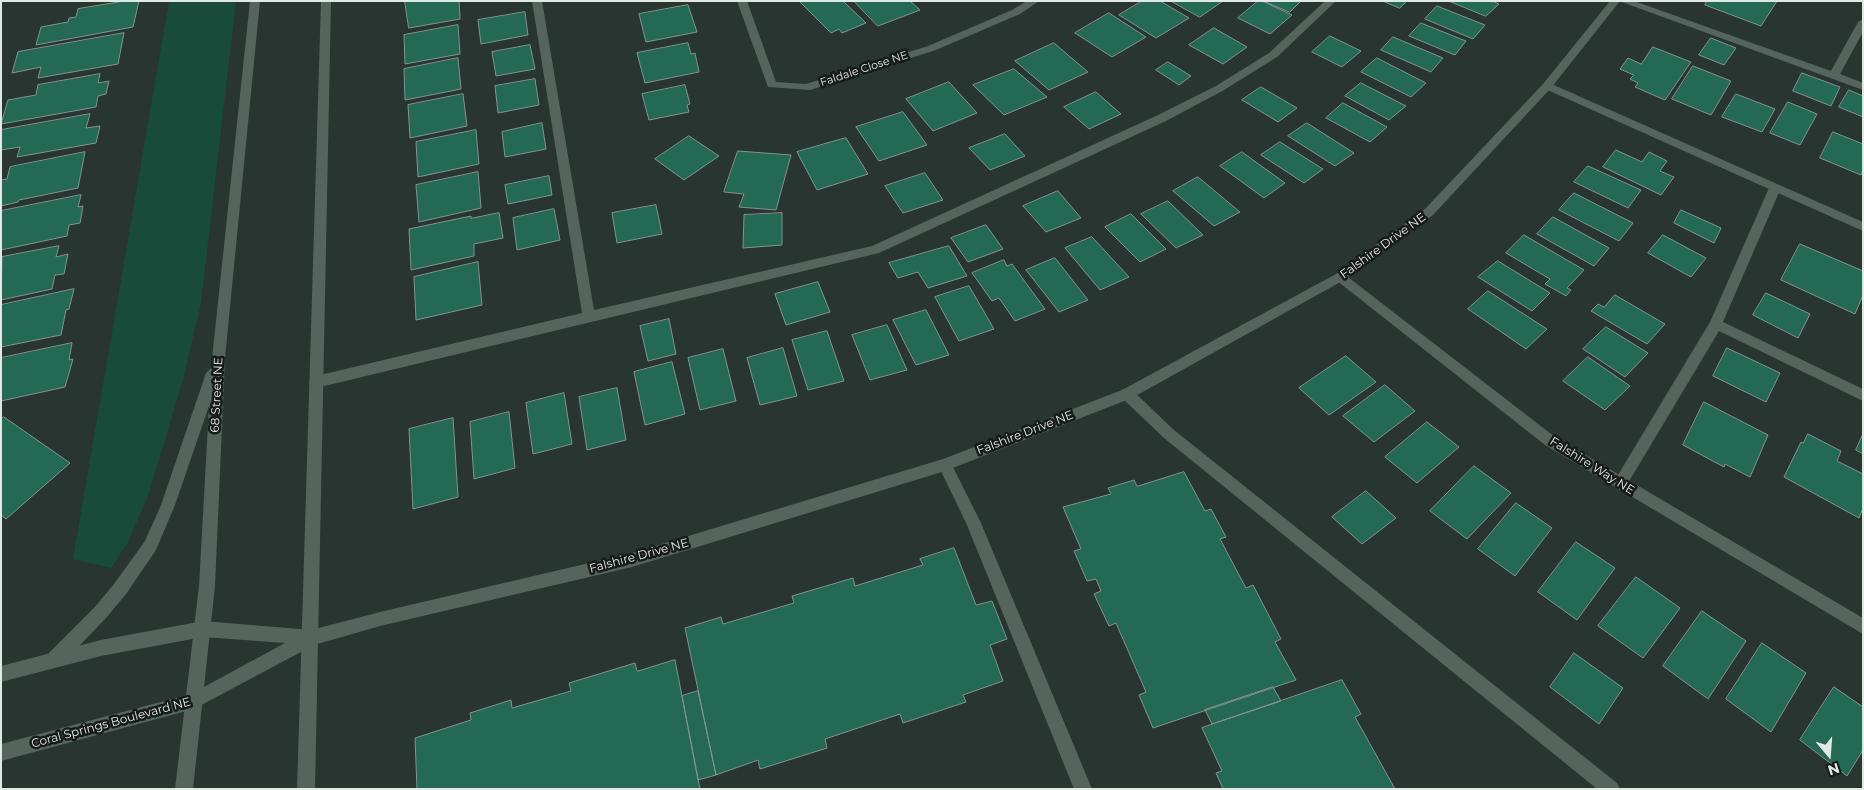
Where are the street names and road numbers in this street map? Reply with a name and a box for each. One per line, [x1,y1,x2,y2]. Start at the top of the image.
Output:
street label: Faldale Close NE [818,49,910,89]
street label: Falshire Drive NE [1337,210,1429,282]
street label: 68 Street NE [208,357,226,433]
street label: Falshire Drive NE [975,408,1075,458]
street label: Falshire Way NE [1547,434,1637,498]
street label: Falshire Drive NE [588,536,690,576]
street label: Coral Springs Boulevard NE [30,695,192,751]

